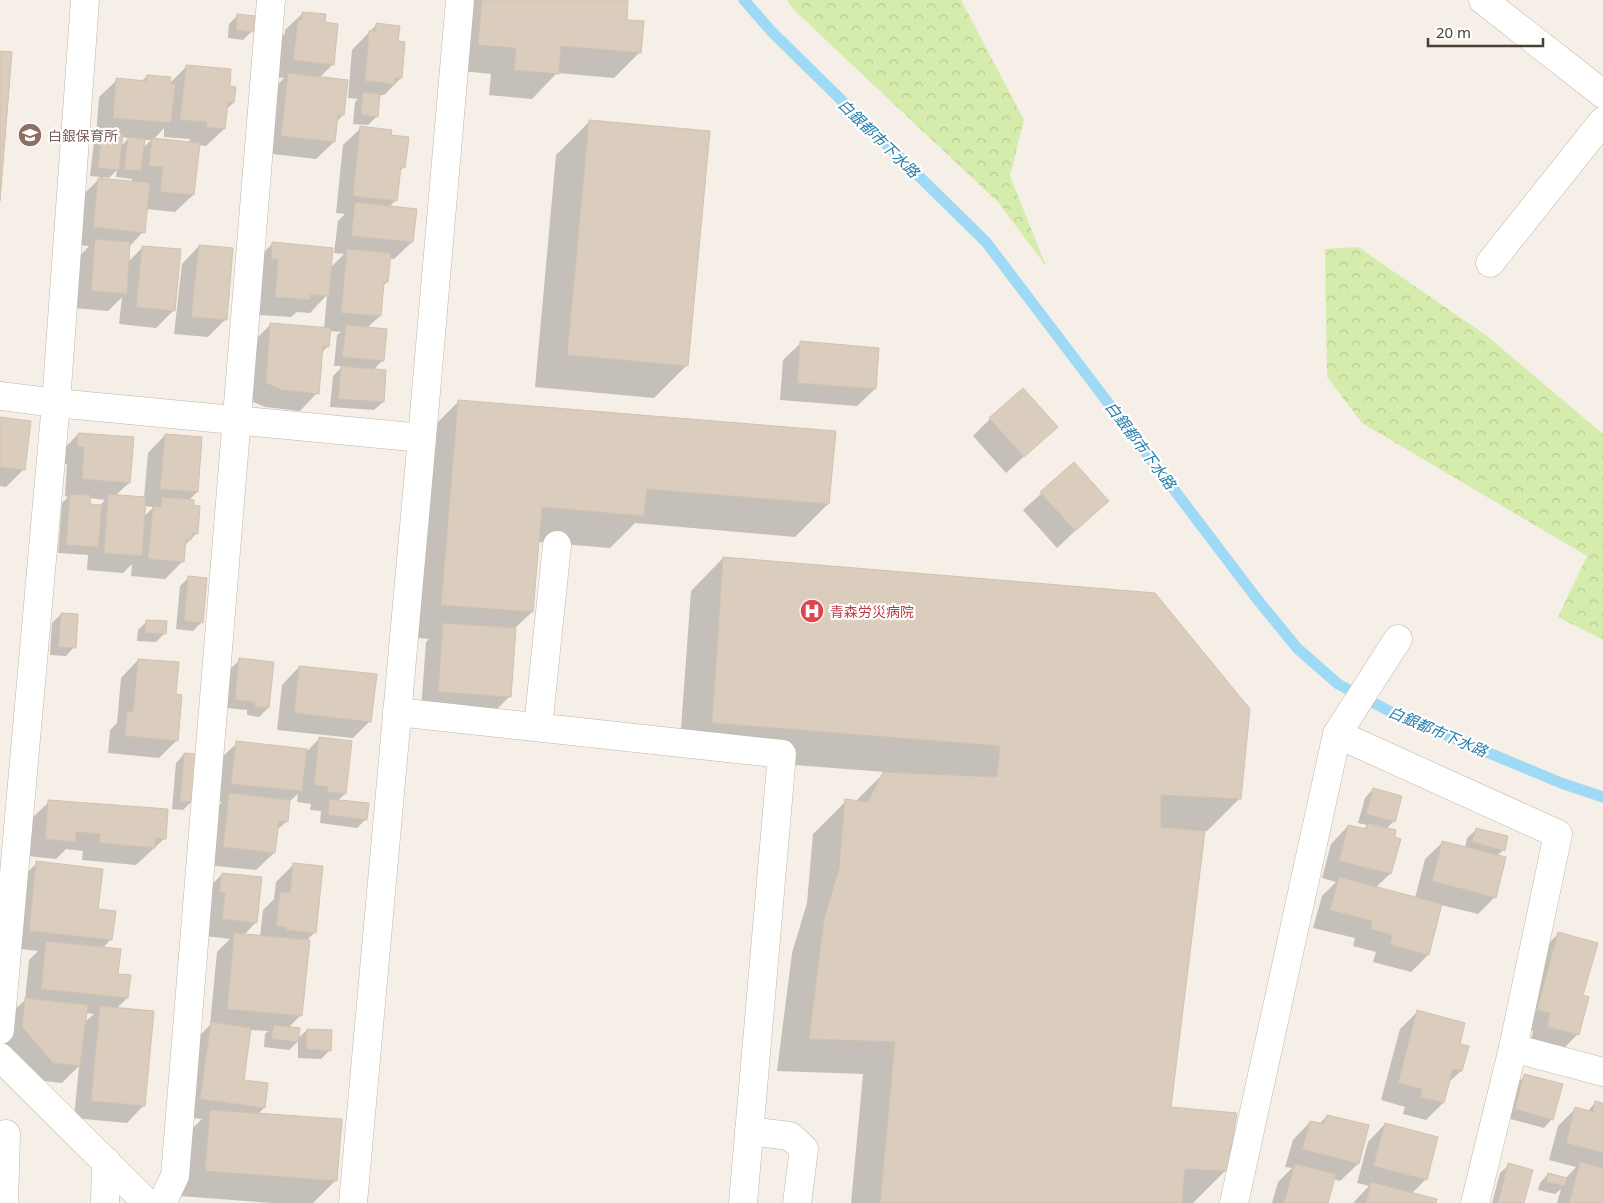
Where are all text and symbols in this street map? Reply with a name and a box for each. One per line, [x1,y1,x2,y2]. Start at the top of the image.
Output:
scale bar [1428,15,1543,47]
text: 20 m [1436,22,1471,42]
water label: 白銀都市下水路 [834,94,925,183]
school or university icon: 白銀保育所 [17,122,43,148]
place label: 白銀保育所 [48,126,118,145]
water label: 白銀都市下水路 [1101,397,1182,495]
hospital icon: 青森労災病院 [799,598,825,624]
place label: 青森労災病院 [830,602,914,621]
water label: 白銀都市下水路 [1386,701,1492,761]

